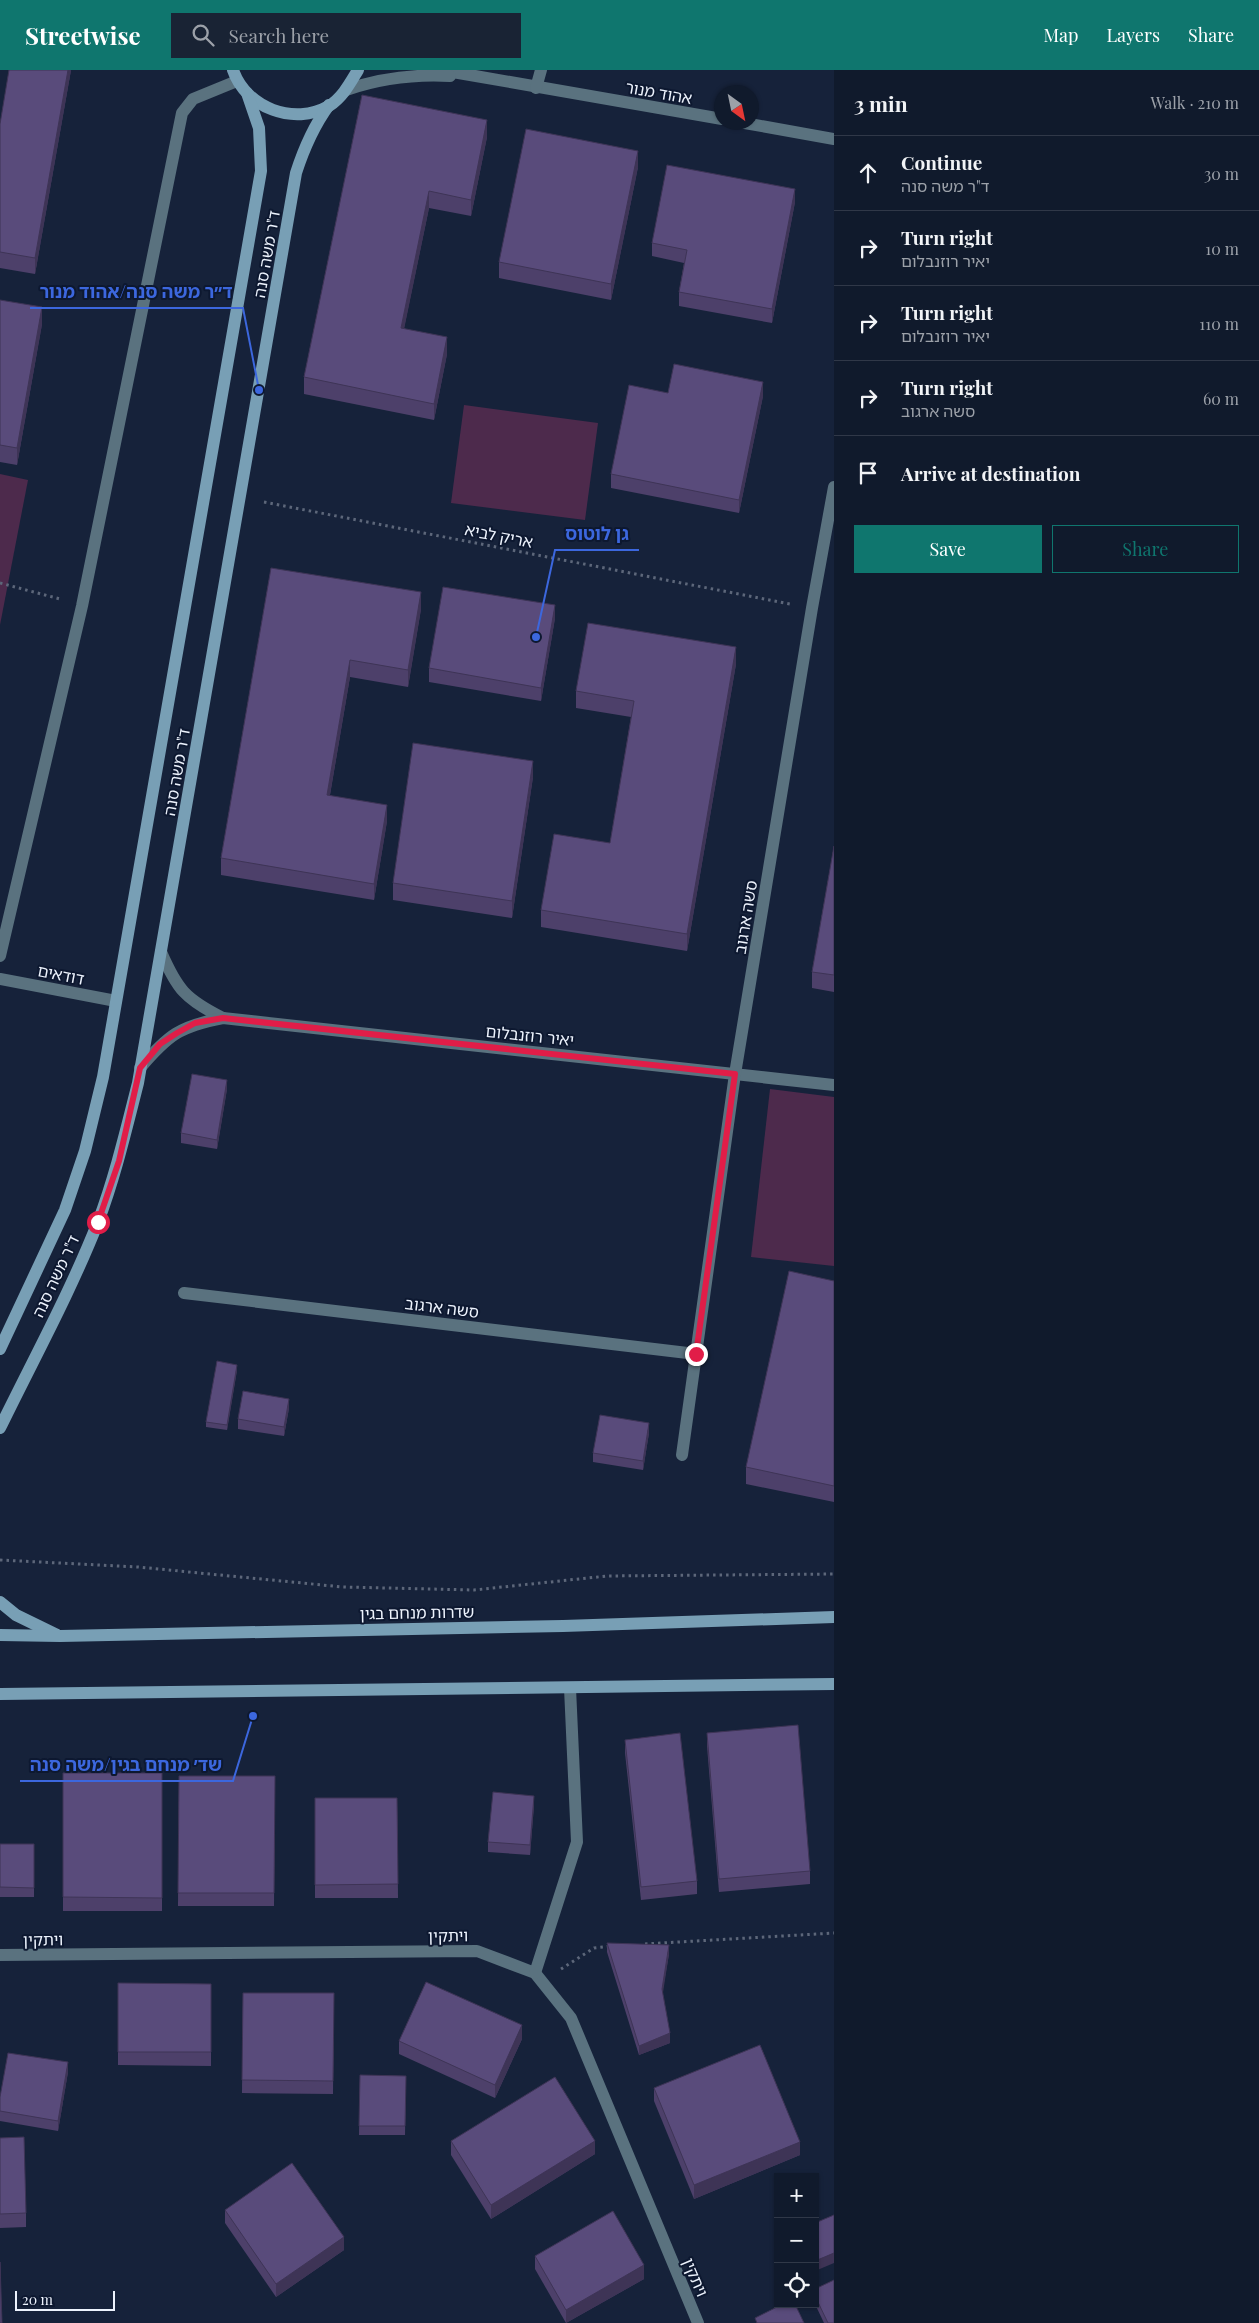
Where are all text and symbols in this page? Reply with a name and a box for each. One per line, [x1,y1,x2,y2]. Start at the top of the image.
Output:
search box [171,13,521,58]
text: Streetwise [25,19,141,51]
icon: search [189,21,217,49]
text: Search here [229,22,329,48]
text: Map [1043,23,1078,47]
text: Layers [1106,23,1160,47]
text: Share [1188,23,1234,47]
street label: אהוד מנור [624,76,694,108]
north arrow [714,85,759,130]
text: 3 min [854,89,908,117]
text: Walk · 210 m [1151,92,1239,113]
text: Continue [901,149,982,175]
icon: ahead [854,159,882,187]
text: 30 m [1204,163,1239,184]
text: ד"ר משה סנה [901,175,989,196]
street label: ד"ר משה סנה [248,208,284,299]
text: Turn right [901,224,993,250]
icon: right [854,234,882,262]
text: 10 m [1205,238,1239,259]
text: יאיר רוזנבלום [901,250,990,271]
callout: ד״ר משה סנה/אהוד מנור [30,275,243,308]
text: ד״ר משה סנה/אהוד מנור [40,279,232,303]
text: Turn right [901,299,993,325]
icon: right [854,309,882,337]
text: 110 m [1199,313,1239,334]
text: יאיר רוזנבלום [901,325,990,346]
text: Turn right [901,374,993,400]
icon: right [854,384,882,412]
text: 60 m [1203,388,1239,409]
text: סשה ארגוב [901,400,975,421]
icon: arrive [854,459,882,487]
text: Arrive at destination [901,460,1081,486]
callout: גן לוטוס [555,517,639,550]
street label: אריק לביא [463,518,535,552]
text: גן לוטוס [565,521,629,545]
button: Save [854,525,1042,573]
button: Share [1052,525,1239,573]
street label: ד"ר משה סנה [158,726,194,817]
street label: סשה ארגוב [729,879,761,955]
street label: דודאים [36,959,86,989]
street label: יאיר רוזנבלום [485,1020,575,1050]
route start [87,1211,110,1234]
street label: ד"ר משה סנה [27,1231,83,1321]
street label: סשה ארגוב [404,1292,480,1322]
route end [685,1343,708,1366]
street label: שדרות מנחם בגין [359,1601,475,1623]
callout: שד׳ מנחם בגין/משה סנה [20,1748,233,1781]
text: שד׳ מנחם בגין/משה סנה [30,1752,222,1776]
street label: ויתקין [428,1924,468,1946]
street label: ויתקין [23,1928,63,1950]
map controls [774,2173,819,2308]
button: + [774,2173,819,2218]
button: − [774,2218,819,2263]
street label: ויתקין [678,2254,714,2300]
button: locate [774,2263,819,2308]
scale bar [15,2288,115,2311]
text: 20 m [22,2290,53,2309]

